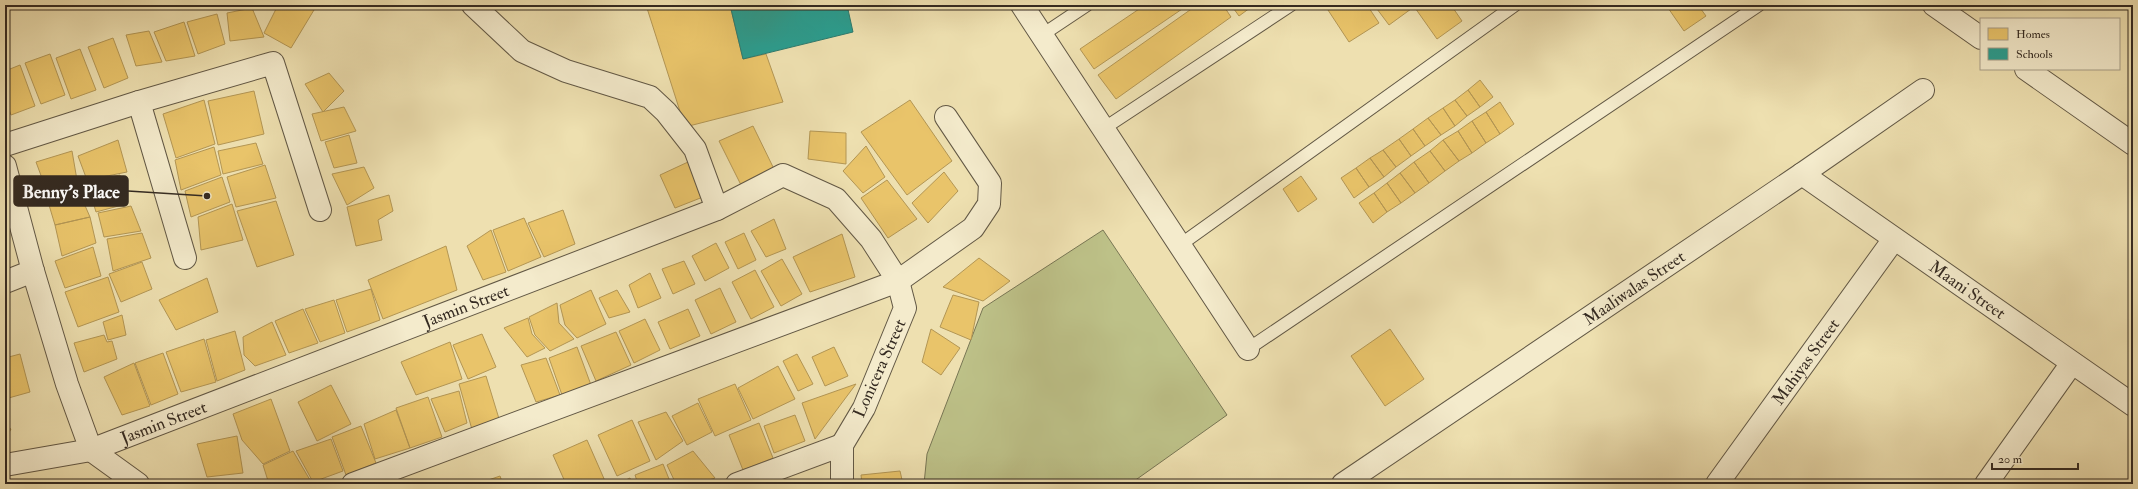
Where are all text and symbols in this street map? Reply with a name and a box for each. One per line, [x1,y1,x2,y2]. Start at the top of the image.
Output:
legend [1980,18,2120,70]
text: Homes [2016,27,2050,42]
text: Schools [2016,47,2053,62]
callout: Benny's Place [14,176,128,206]
text: Benny's Place [22,181,120,204]
street label: Maaliwalas Street [1579,246,1689,330]
street label: Maani Street [1925,256,2010,324]
street label: Jasmin Street [419,280,512,333]
street label: Mahiyas Street [1768,314,1844,409]
street label: Lonicera Street [848,315,911,421]
street label: Jasmin Street [117,396,210,450]
scale bar [1992,445,2078,471]
text: 20 m [1998,452,2023,467]

